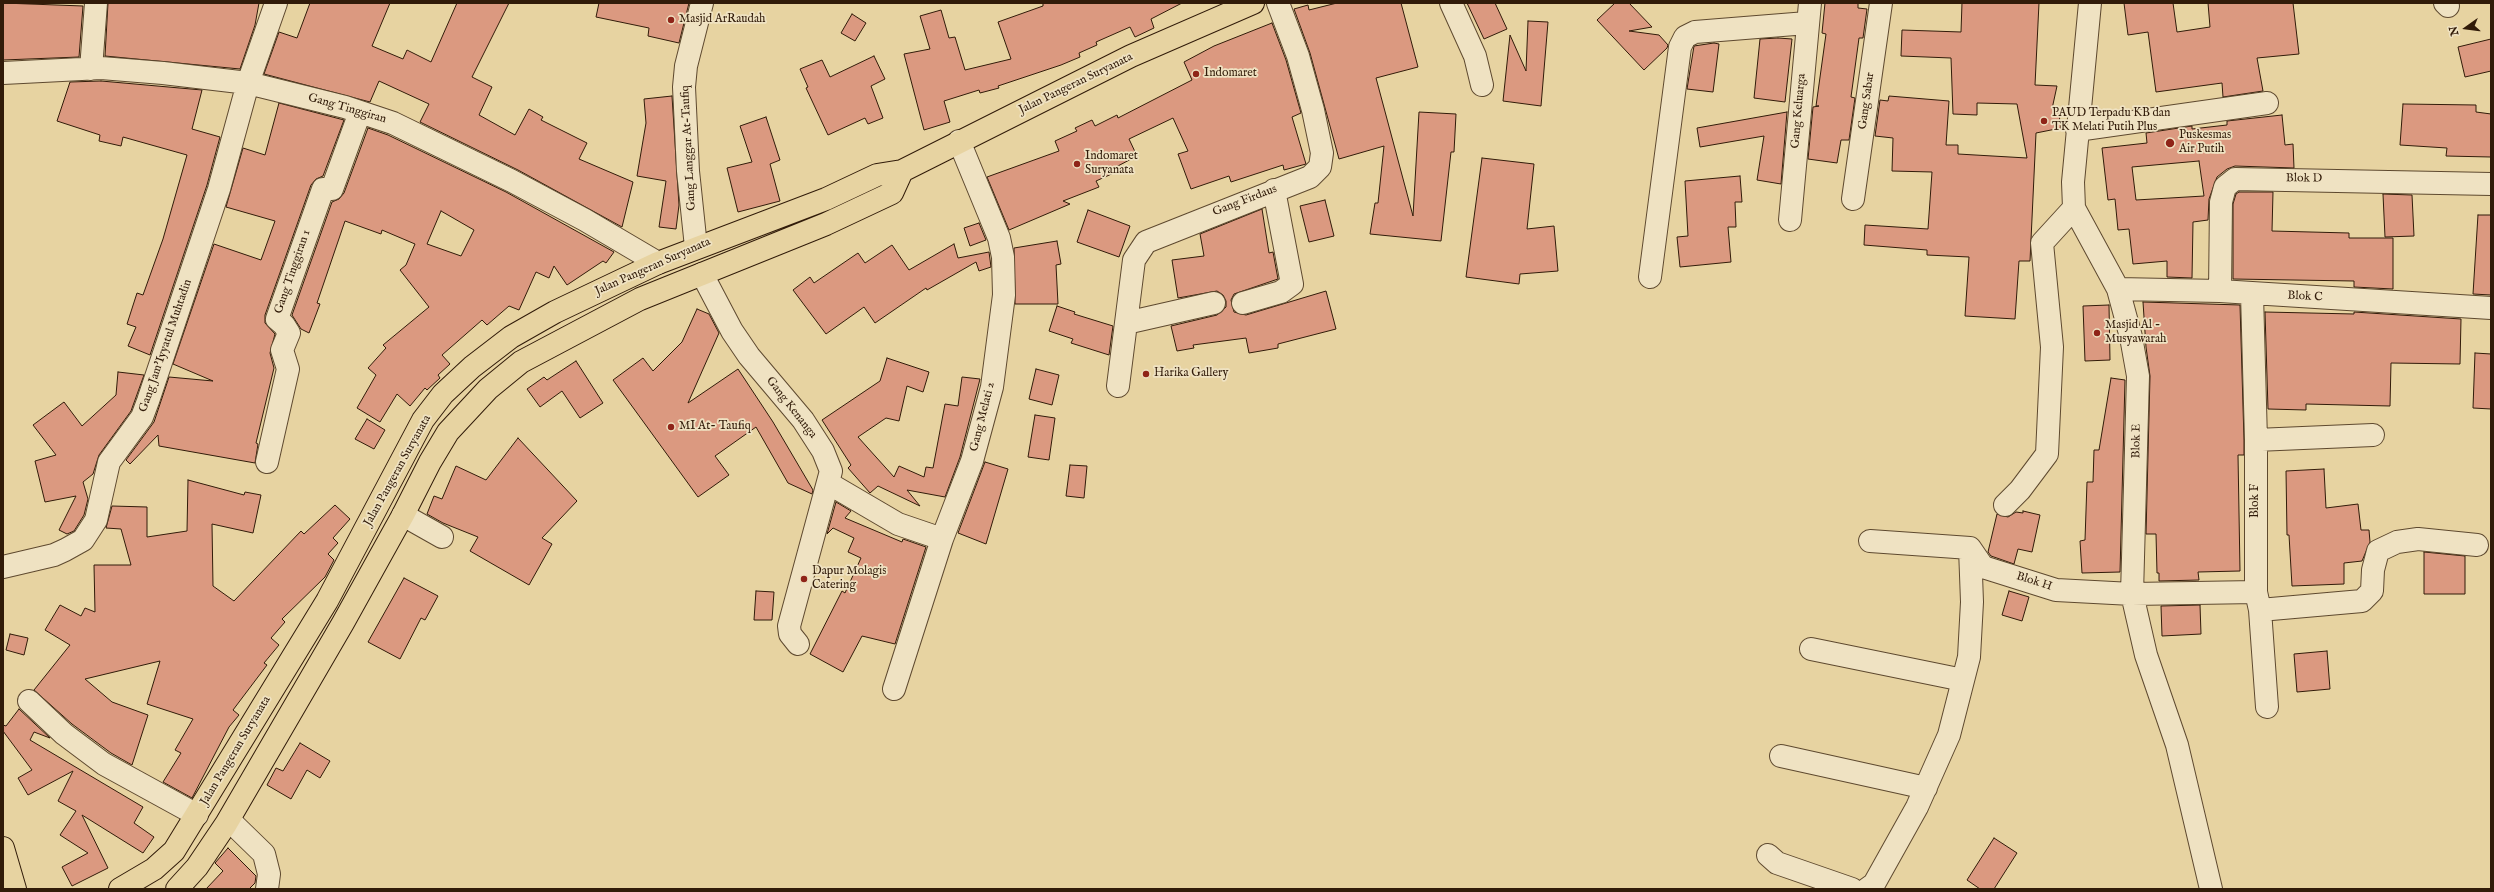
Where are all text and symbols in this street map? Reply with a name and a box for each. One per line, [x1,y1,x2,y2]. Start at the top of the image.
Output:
north arrow [2446,8,2486,48]
place label: Masjid ArRaudah [679,13,766,27]
marker: Masjid ArRaudah [666,15,676,25]
text: N [2446,25,2462,37]
street label: Jalan Pangeran Suryanata [1017,50,1135,118]
place label: Indomaret [1204,67,1257,81]
marker: Indomaret [1191,69,1201,79]
street label: Gang Sabar [1856,71,1878,131]
street label: Gang Keluarga [1789,73,1809,149]
street label: Gang Langgar At-Taufiq [679,85,699,211]
street label: Gang Tinggiran [306,91,388,127]
place label: PAUD Terpadu KB dan TK Melati Putih Plus [2052,107,2170,135]
marker: PAUD Terpadu KB dan TK Melati Putih Plus [2039,116,2049,126]
place label: Puskesmas Air Putih [2179,129,2231,157]
marker: Puskesmas Air Putih [2164,137,2176,149]
place label: Indomaret Suryanata [1085,150,1138,178]
marker: Indomaret Suryanata [1072,159,1082,169]
street label: Blok D [2286,171,2322,187]
street label: Gang Firdaus [1211,182,1279,220]
street label: Gang Tinggiran 1 [272,228,314,316]
street label: Jalan Pangeran Suryanata [593,235,713,299]
street label: Gang Jam'Iyyatul Muhtadin [136,278,196,414]
street label: Blok C [2287,289,2323,305]
place label: Masjid Al - Musyawarah [2105,319,2166,347]
marker: Masjid Al - Musyawarah [2092,328,2102,338]
place label: Harika Gallery [1154,367,1228,381]
marker: Harika Gallery [1141,369,1151,379]
street label: Gang Kenanga [763,374,819,442]
street label: Gang Melati 2 [967,381,999,453]
street label: Jalan Pangeran Suryanata [361,413,435,529]
place label: MI At- Taufiq [679,420,751,434]
marker: MI At- Taufiq [666,422,676,432]
street label: Blok E [2129,423,2145,459]
street label: Blok F [2249,484,2263,518]
place label: Dapur Molagis Catering [812,565,887,593]
street label: Blok H [2014,569,2054,595]
marker: Dapur Molagis Catering [799,574,809,584]
street label: Jalan Pangeran Suryanata [198,694,274,808]

